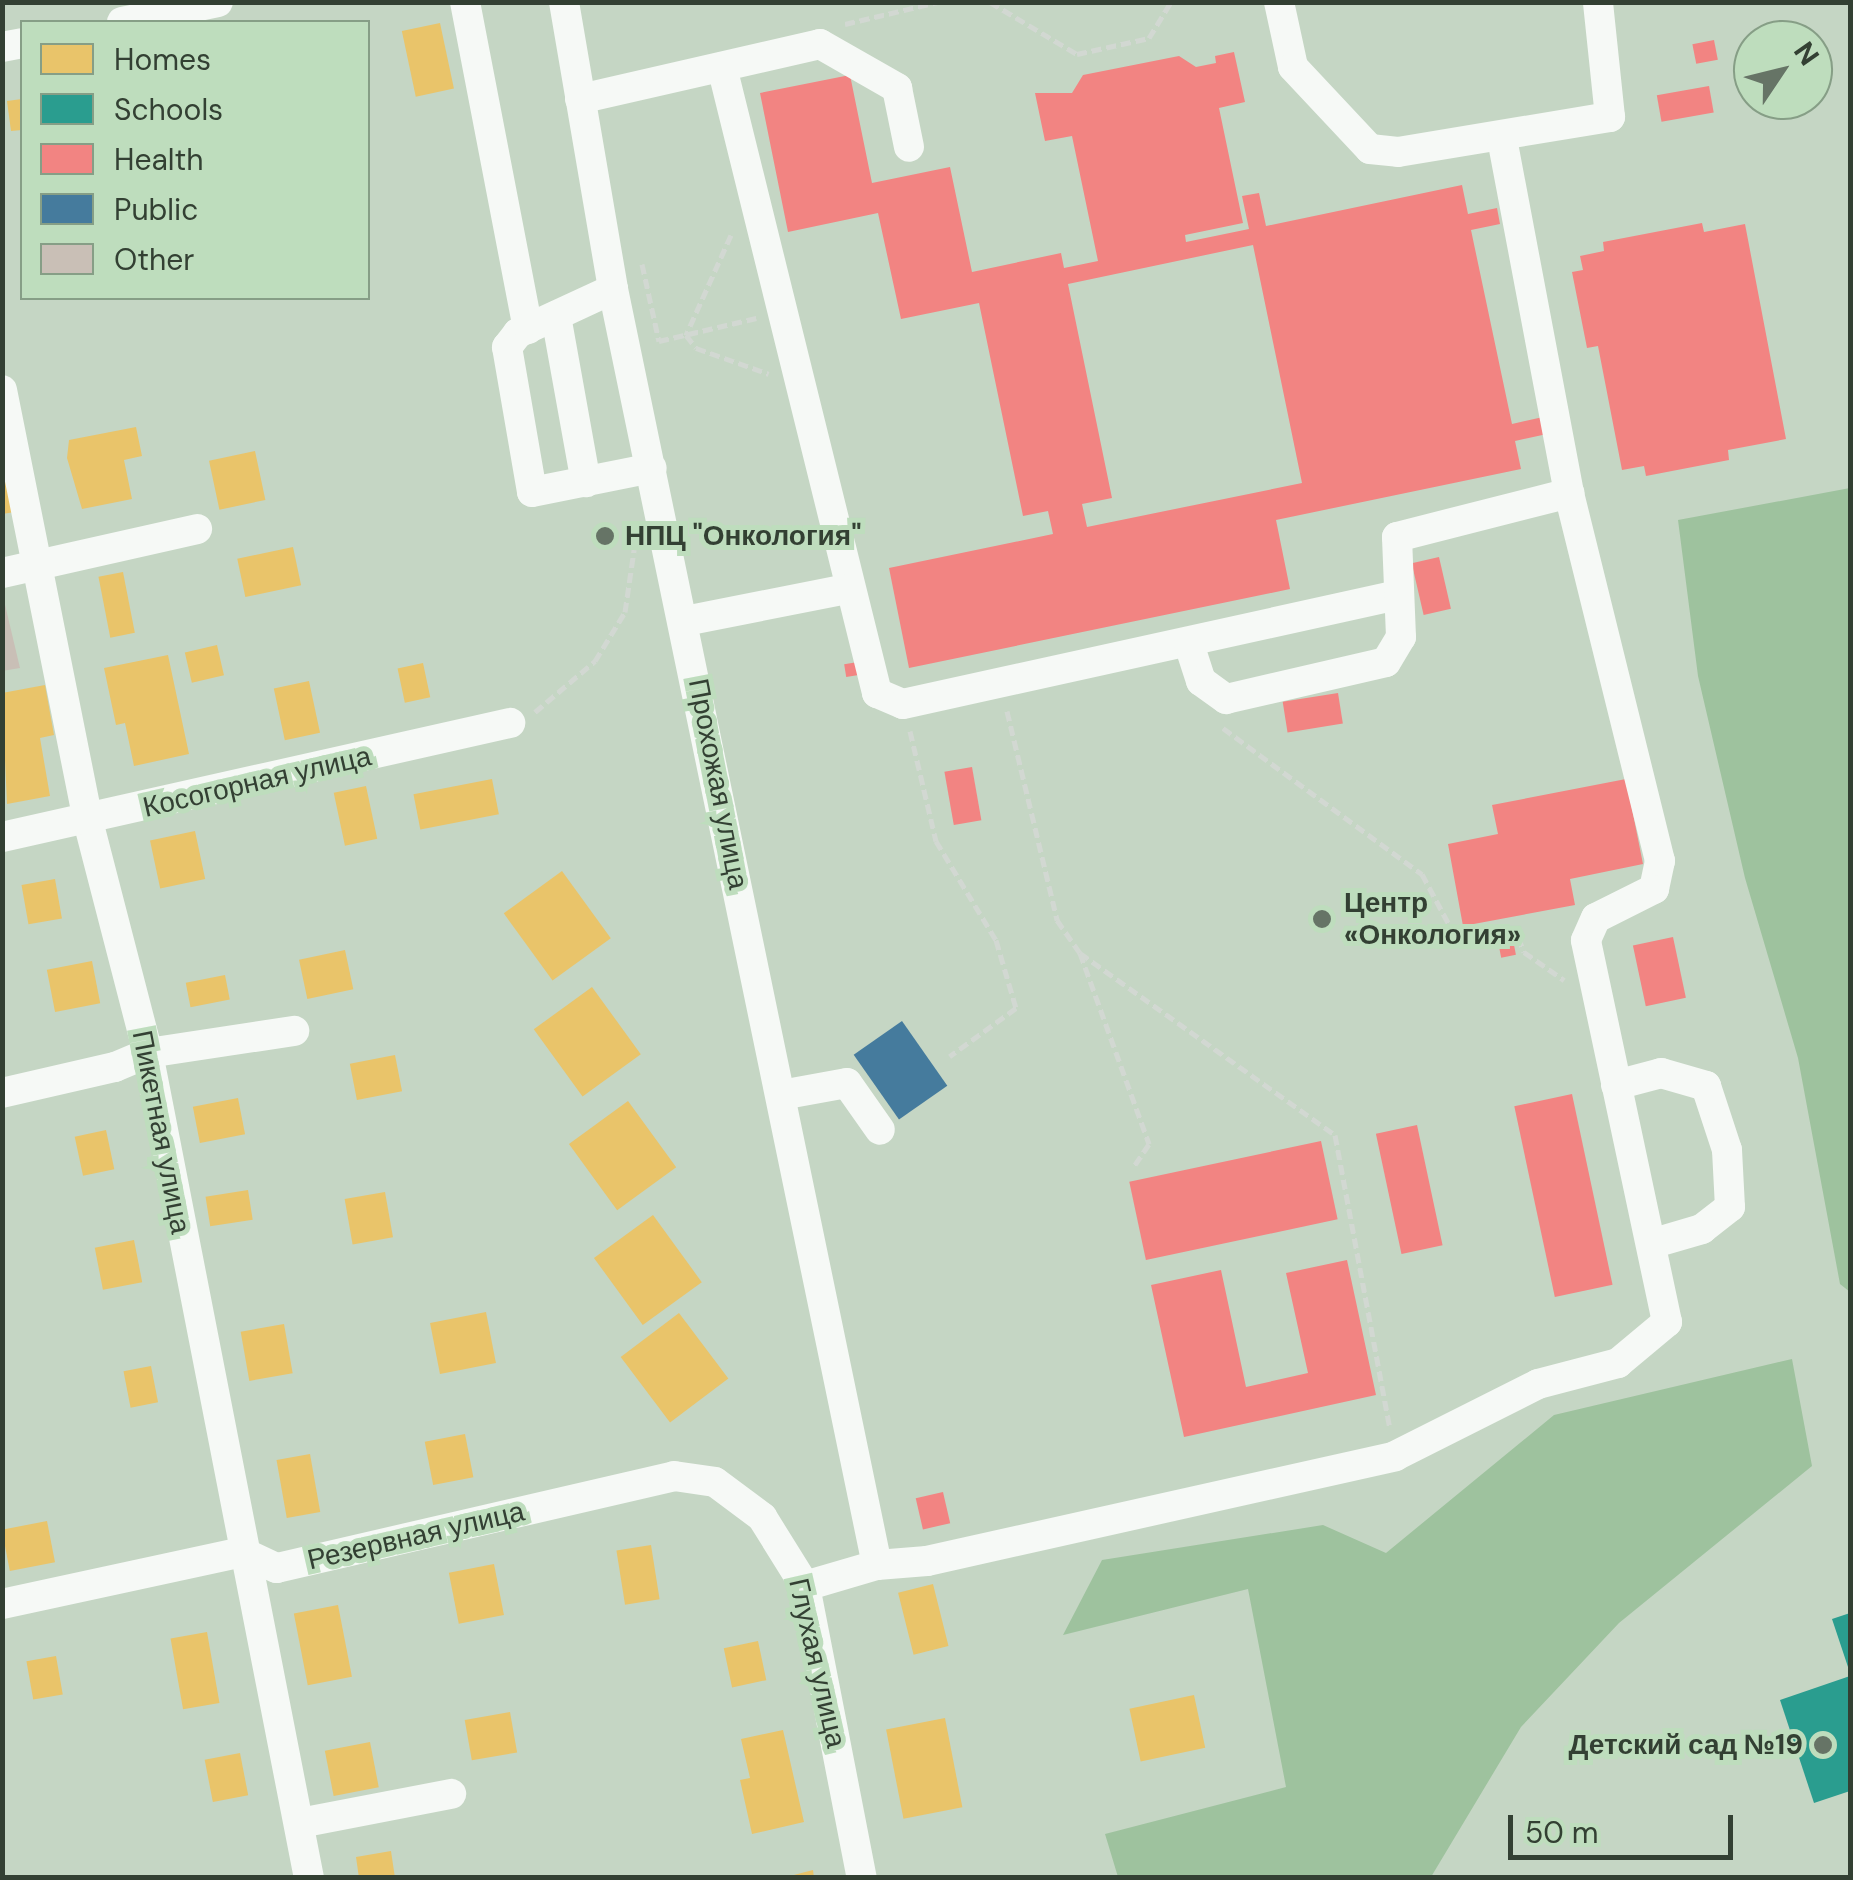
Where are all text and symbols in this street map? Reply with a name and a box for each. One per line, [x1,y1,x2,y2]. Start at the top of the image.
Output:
legend [20,20,370,300]
north arrow [1733,20,1833,120]
text: N [1785,35,1827,73]
text: Homes [114,40,211,79]
text: Schools [114,90,223,129]
text: Health [114,140,204,179]
text: Public [114,190,198,229]
text: Other [114,240,194,279]
place label: НПЦ "Онкология" [625,519,861,553]
marker: НПЦ "Онкология" [594,525,616,547]
street label: Прохожая улица [681,676,755,892]
street label: Косогорная улица [140,739,374,825]
place label: Центр «Онкология» [1344,886,1521,952]
marker: Центр «Онкология» [1309,906,1335,932]
street label: Пикетная улица [125,1027,197,1237]
street label: Резервная улица [304,1495,528,1577]
street label: Глухая улица [781,1575,853,1751]
place label: Детский сад №19 [1569,1728,1803,1762]
marker: Детский сад №19 [1812,1734,1834,1756]
scale bar [1513,1795,1738,1857]
text: 50 m [1525,1813,1599,1852]

